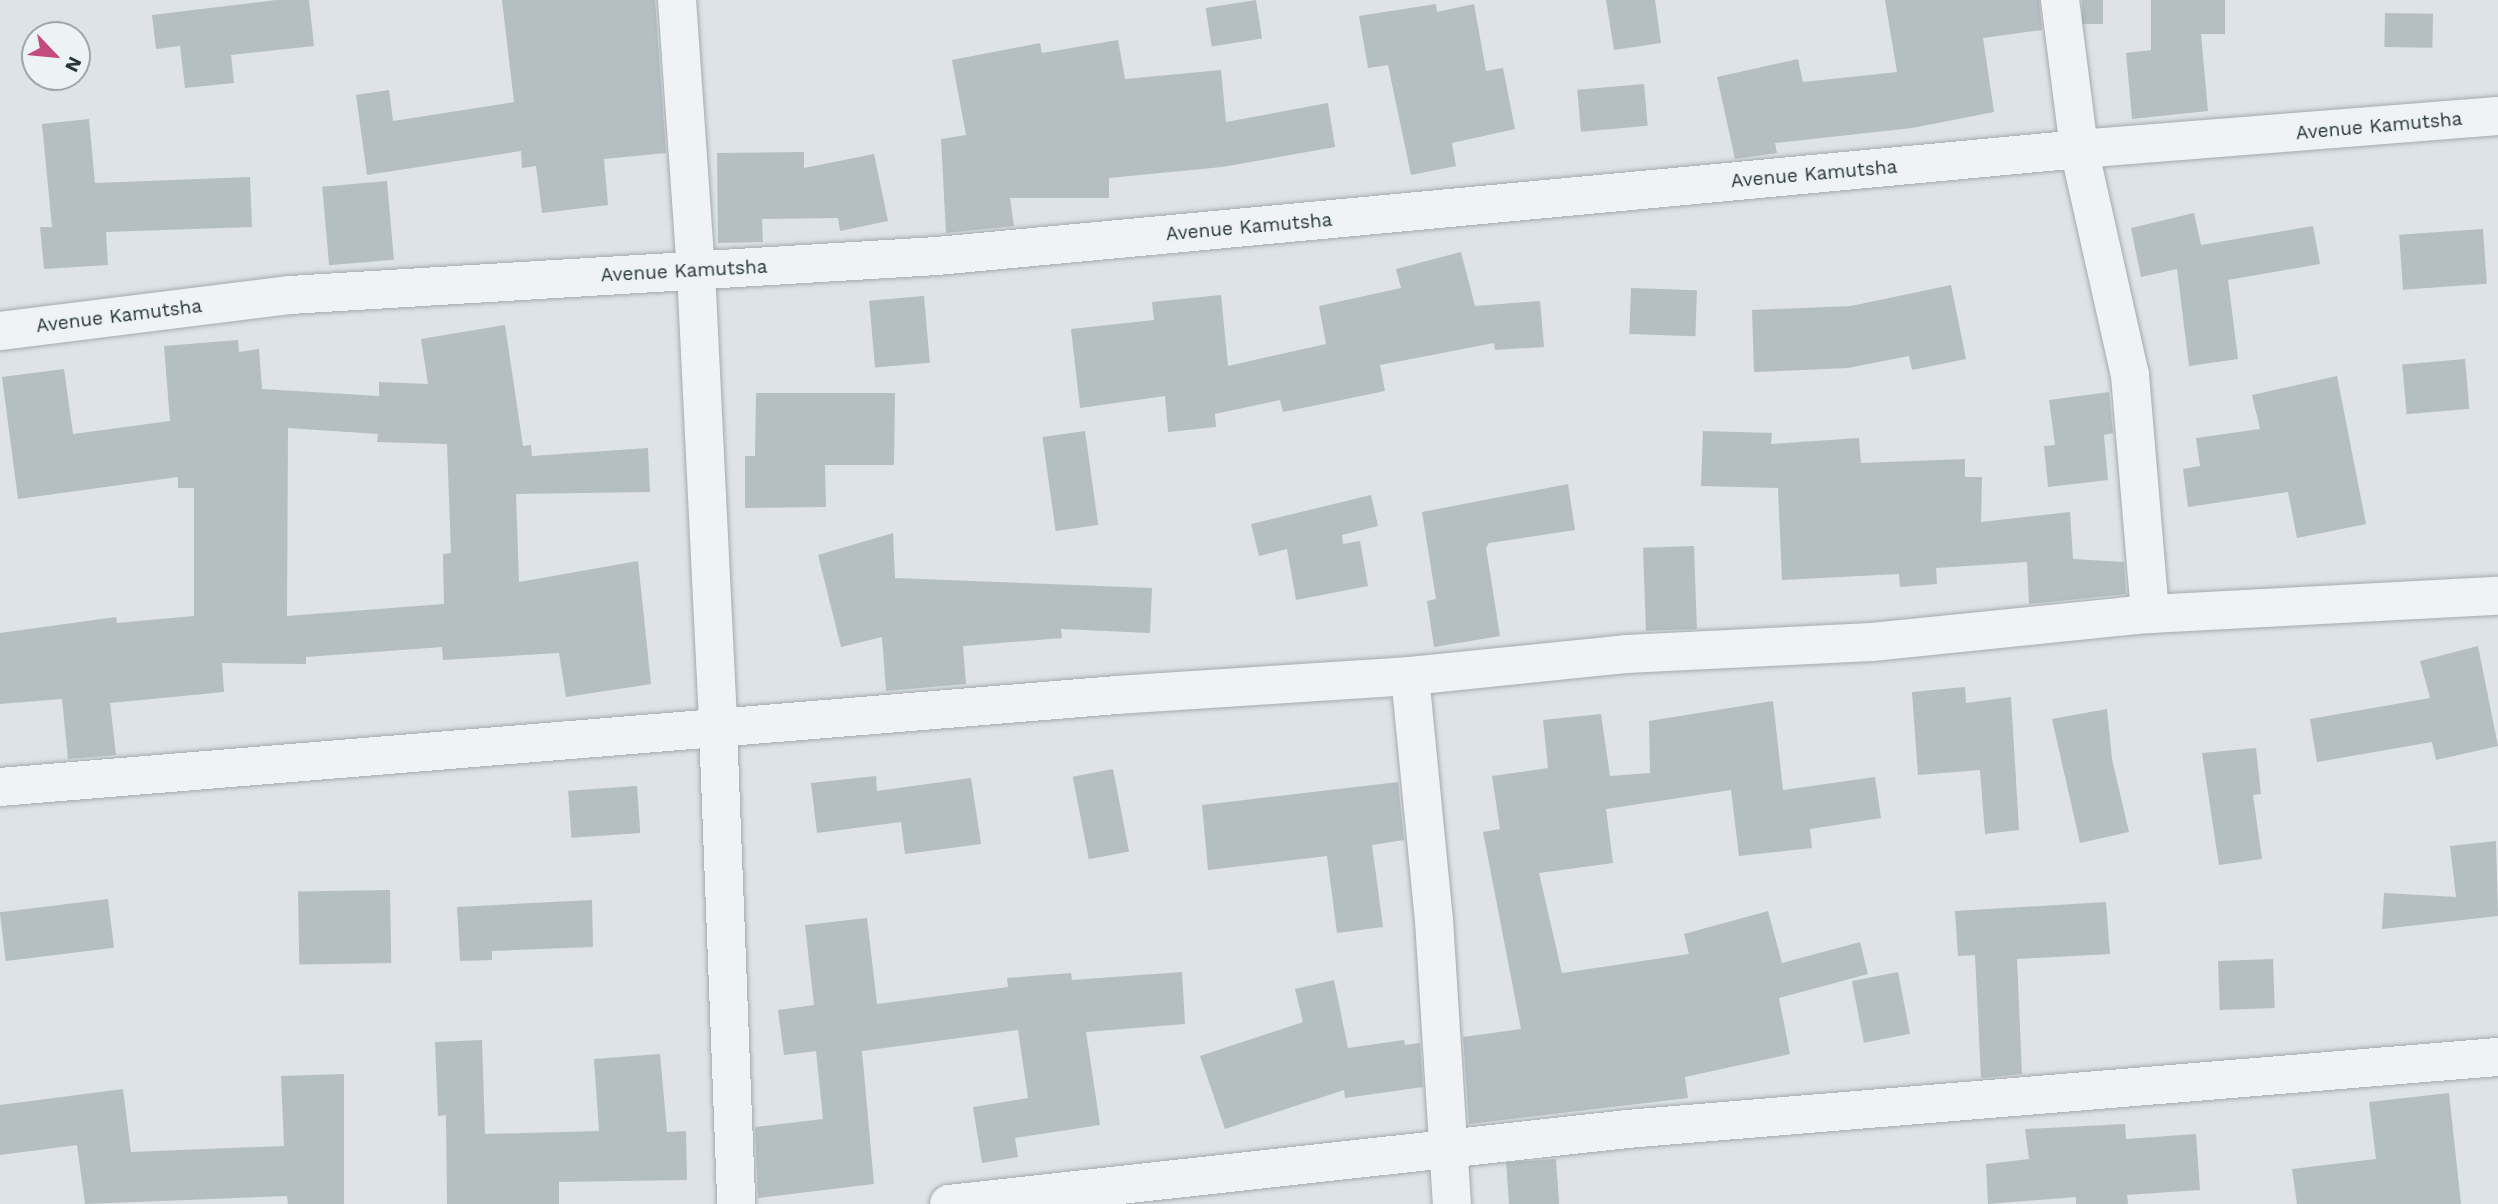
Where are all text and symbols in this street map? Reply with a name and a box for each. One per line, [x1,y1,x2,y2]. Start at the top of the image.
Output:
north arrow [21,21,91,91]
text: N [60,53,87,76]
street label: Avenue Kamutsha [2295,107,2463,145]
street label: Avenue Kamutsha [1730,155,1898,193]
street label: Avenue Kamutsha [1165,208,1333,246]
street label: Avenue Kamutsha [600,255,768,287]
street label: Avenue Kamutsha [35,295,203,337]

